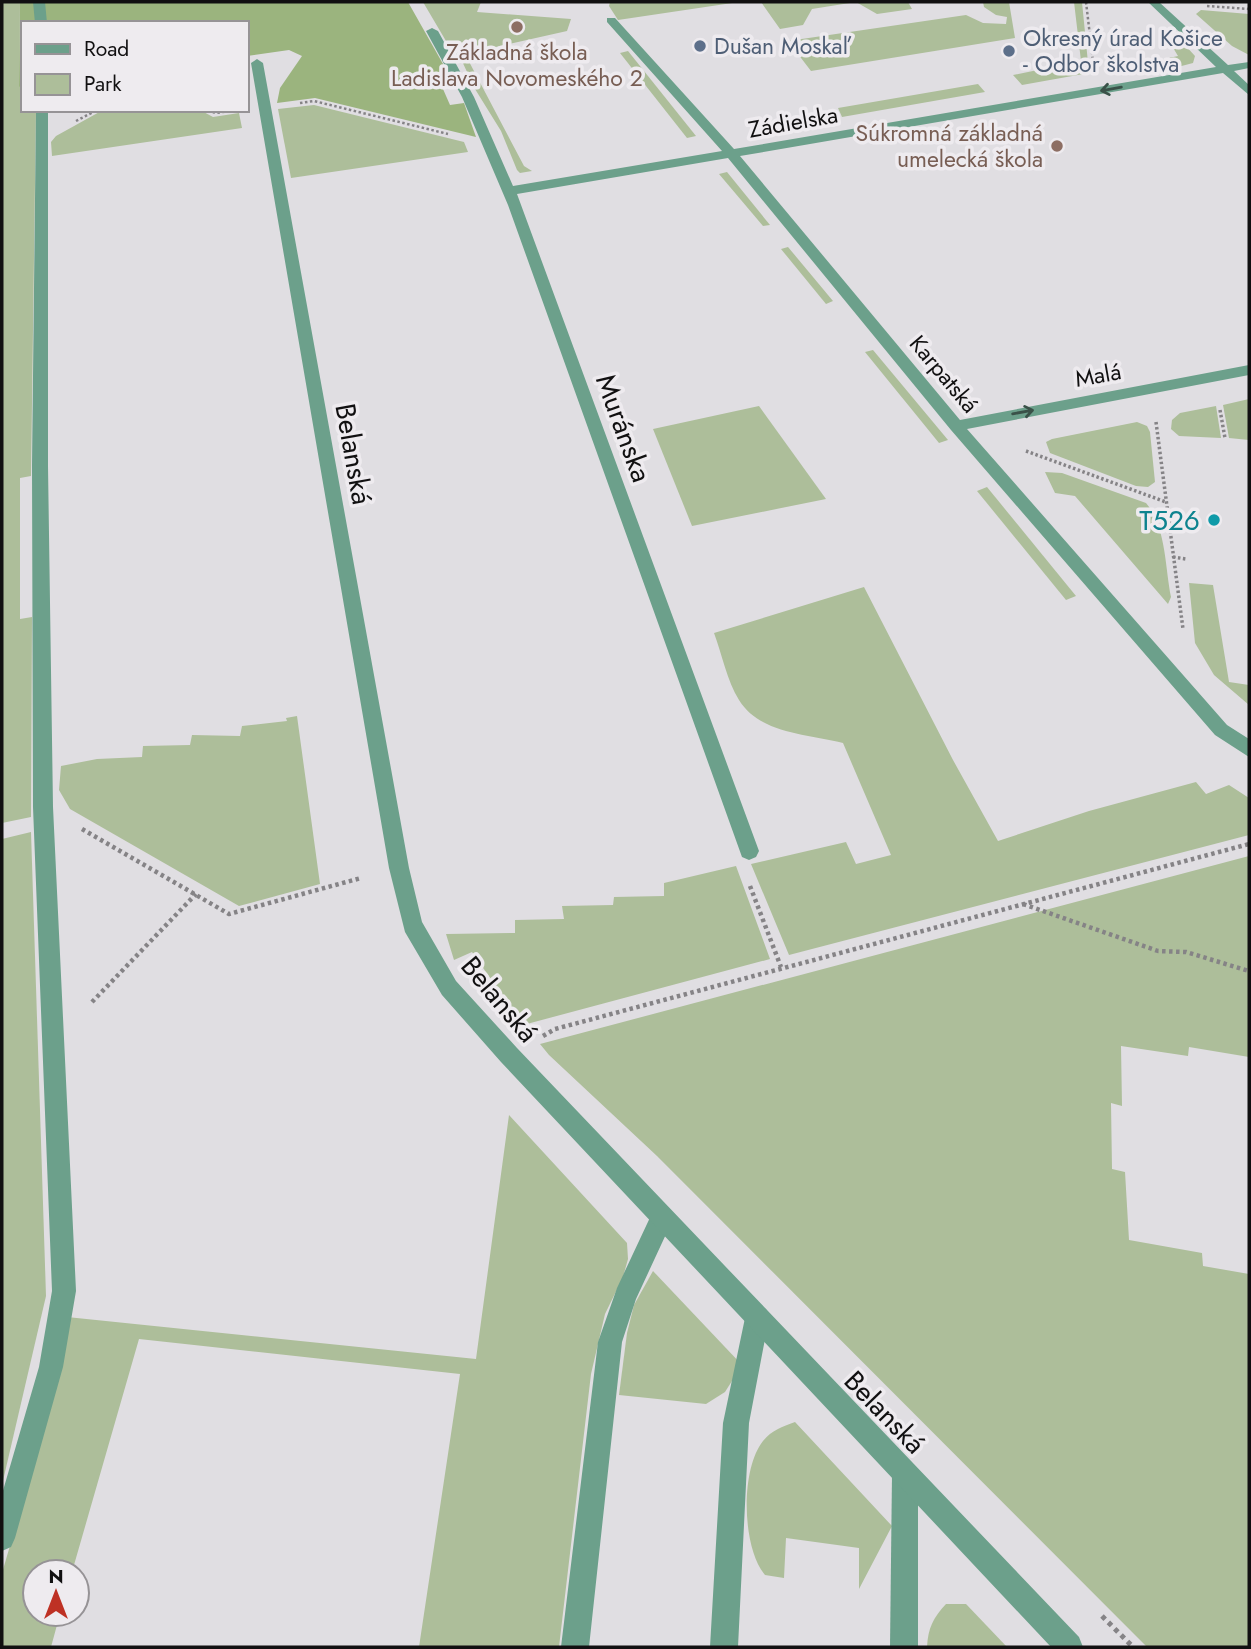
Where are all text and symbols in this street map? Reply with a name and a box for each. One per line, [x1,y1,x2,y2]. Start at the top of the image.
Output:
marker: Základná škola Ladislava Novomeského 2 [509,19,525,35]
legend [21,21,248,112]
place label: Okresný úrad Košice - Odbor školstva [1023,21,1223,81]
place label: Dušan Moskaľ [714,29,852,63]
text: Road [84,34,129,64]
place label: Základná škola Ladislava Novomeského 2 [391,35,643,95]
marker: Dušan Moskaľ [692,38,708,54]
marker: Okresný úrad Košice - Odbor školstva [1001,43,1017,59]
text: Park [84,69,122,99]
one-way arrow [1100,83,1123,96]
street label: Zádielska [746,97,840,147]
place label: Súkromná základná umelecká škola [855,116,1043,176]
marker: Súkromná základná umelecká škola [1049,138,1065,154]
street label: Karpatská [901,328,987,420]
street label: Malá [1072,354,1124,396]
street label: Muránska [585,368,662,488]
street label: Belanská [324,400,383,508]
one-way arrow [1011,405,1034,418]
place label: T526 [1139,500,1200,541]
marker: T526 [1206,512,1222,528]
street label: Belanská [451,947,548,1052]
street label: Belanská [835,1361,935,1463]
north arrow [21,1558,91,1628]
text: N [48,1563,64,1590]

